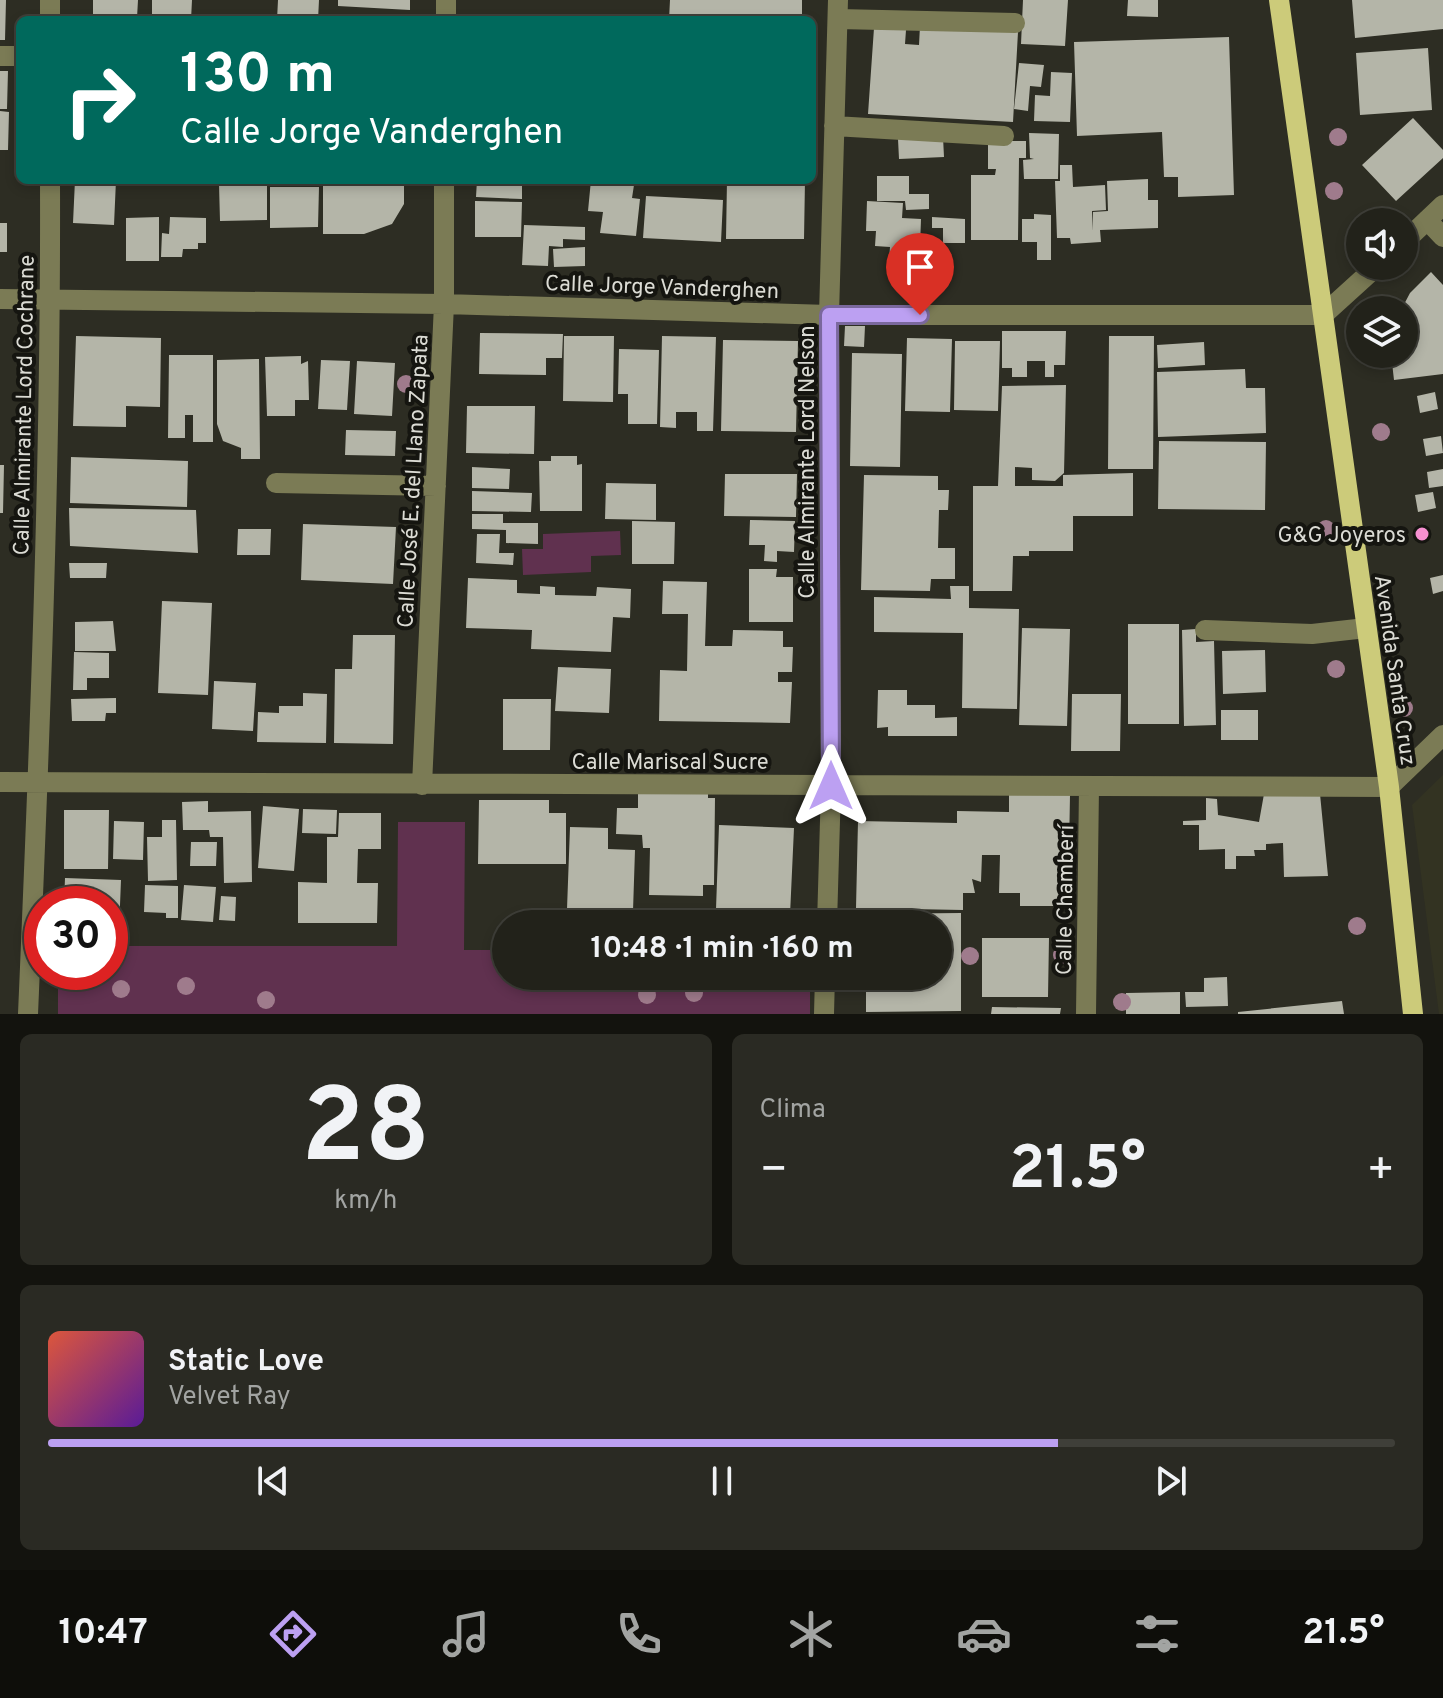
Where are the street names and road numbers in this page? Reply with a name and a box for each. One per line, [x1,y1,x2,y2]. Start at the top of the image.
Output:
street label: Calle Almirante Lord Cochrane [9,254,42,556]
street label: Calle Jorge Vanderghen [544,271,779,306]
street label: Calle Almirante Lord Nelson [795,325,822,599]
street label: Calle José E. del Llano Zapata [393,334,436,629]
street label: Avenida Santa Cruz [1367,573,1420,767]
street label: Calle Mariscal Sucre [572,750,769,777]
street label: Calle Chamberí [1052,822,1081,976]

